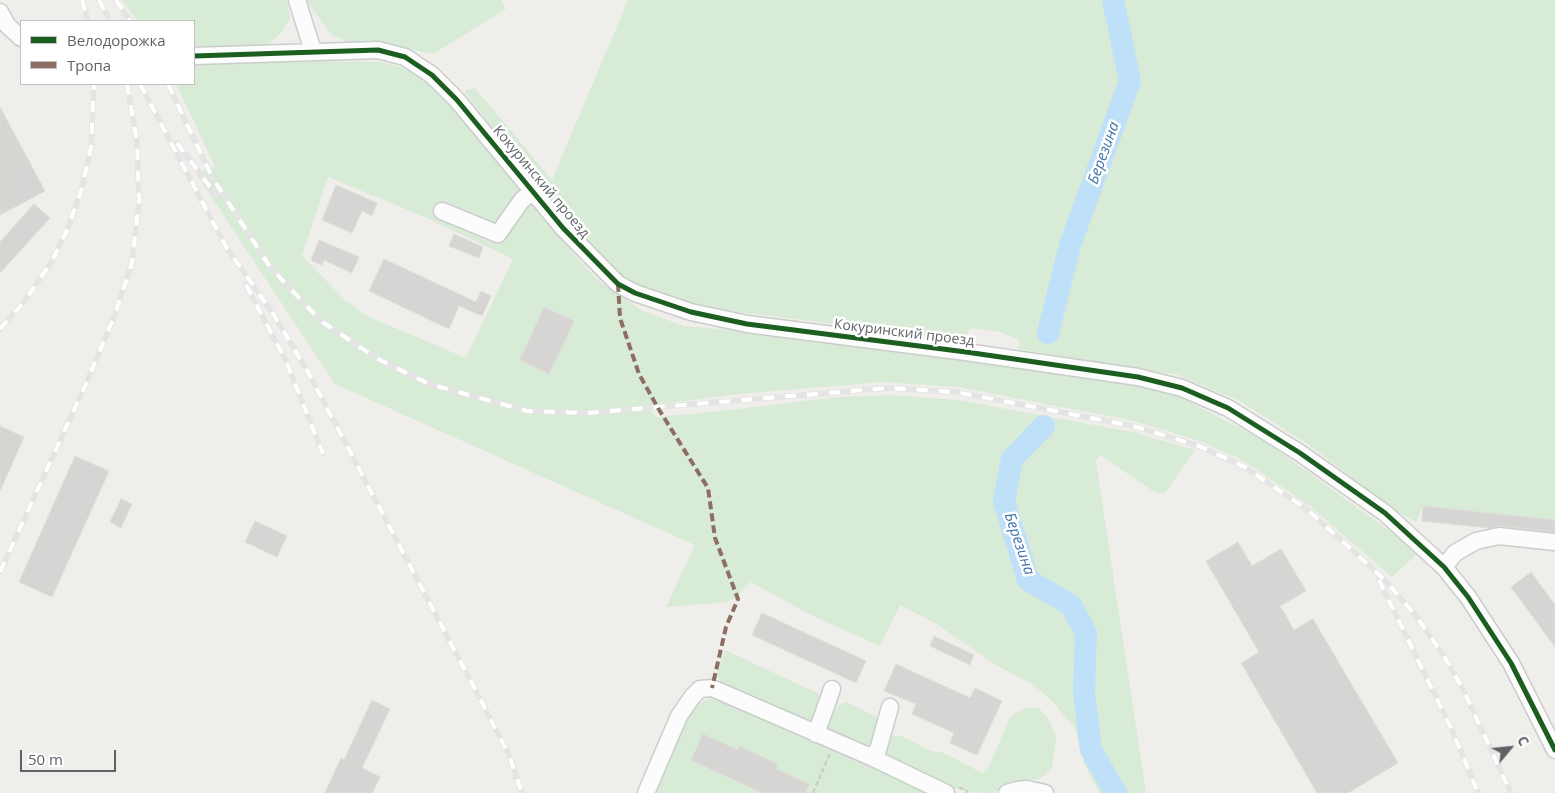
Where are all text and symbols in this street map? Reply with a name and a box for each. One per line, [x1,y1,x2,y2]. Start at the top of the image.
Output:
legend [20,20,195,85]
text: Велодорожка [67,30,166,50]
text: Тропа [67,55,111,75]
water label: Березина [1084,119,1124,187]
street label: Кокуринский проезд [489,122,593,242]
street label: Кокуринский проезд [833,316,975,350]
water label: Березина [1000,510,1038,578]
north arrow [1485,723,1535,773]
text: С [1513,732,1534,749]
scale bar [22,740,119,772]
text: 50 m [28,749,63,769]

